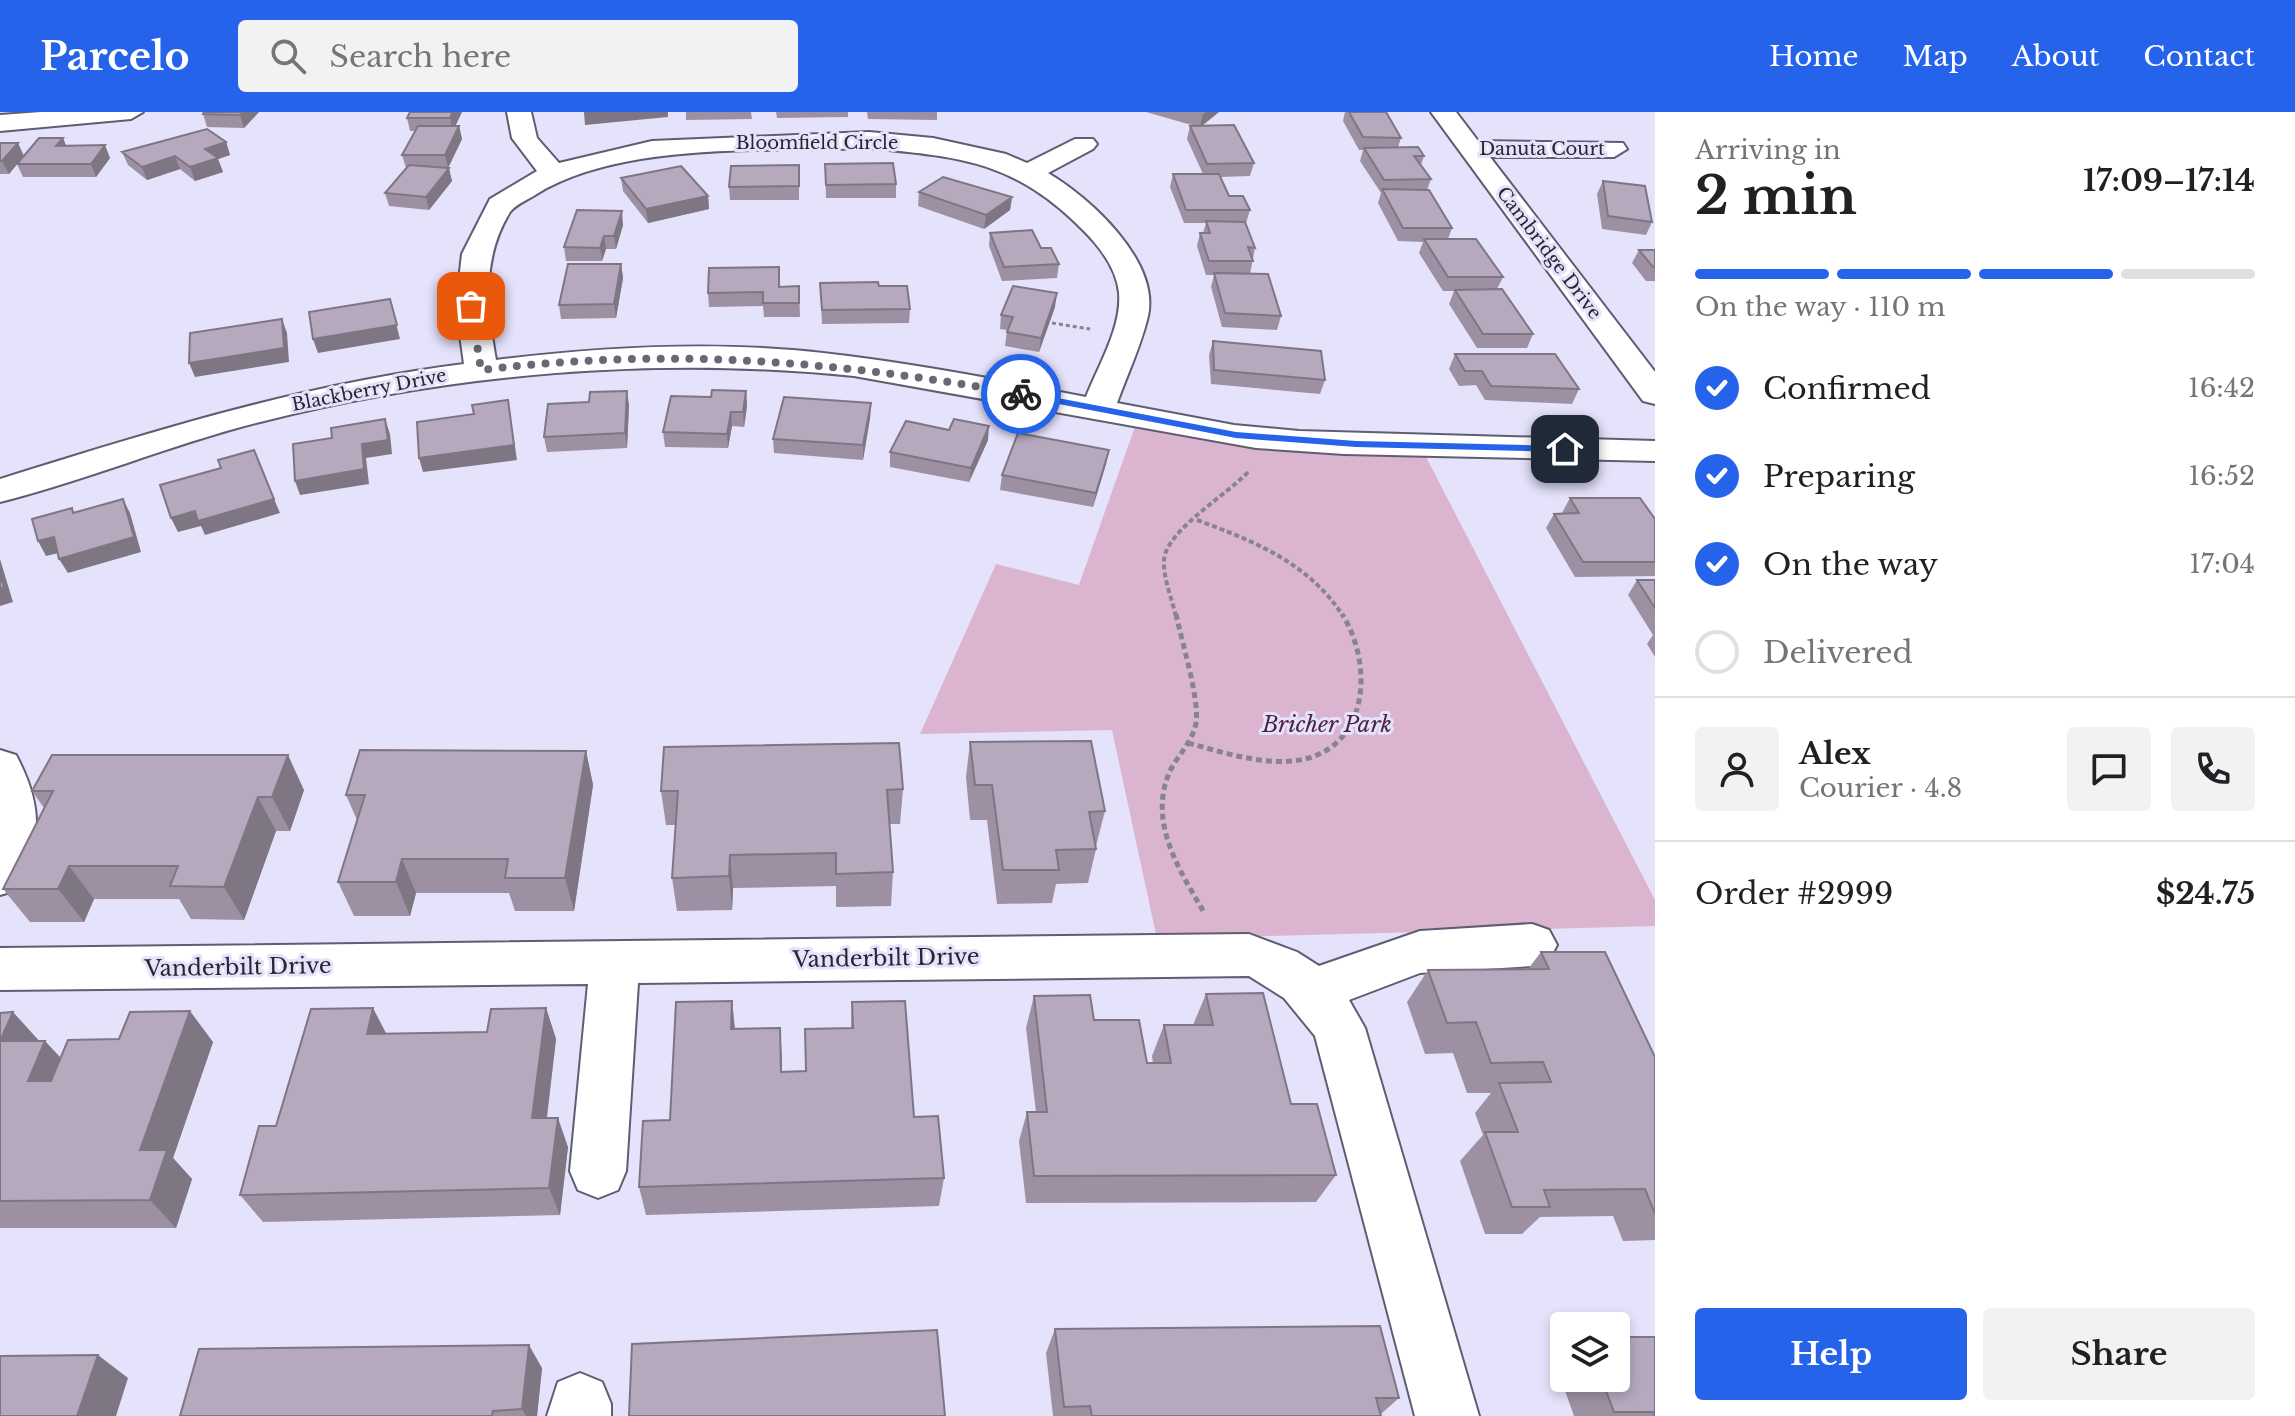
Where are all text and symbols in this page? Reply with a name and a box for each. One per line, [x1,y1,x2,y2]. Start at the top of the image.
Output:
search box [238,20,798,92]
text: Parcelo [40,33,190,80]
icon: search [266,34,310,78]
text: Search here [330,38,511,75]
text: Home [1769,39,1859,74]
text: Map [1903,39,1968,74]
text: About [2012,39,2099,74]
text: Contact [2143,39,2255,74]
street label: Bloomfield Circle [736,132,898,154]
text: Arriving in [1695,134,1841,166]
street label: Danuta Court [1479,138,1605,160]
text: 17:09–17:14 [2083,162,2255,199]
text: 2 min [1695,164,1857,228]
street label: Cambridge Drive [1492,182,1606,324]
pin [437,272,505,340]
icon: bag [449,284,493,328]
text: On the way · 110 m [1695,291,1945,323]
courier [981,354,1061,434]
street label: Blackberry Drive [290,364,448,416]
icon: check [1695,366,1739,410]
text: Confirmed [1763,370,1931,407]
icon: bike [999,372,1043,416]
text: 16:42 [2188,372,2255,404]
pin [1531,415,1599,483]
icon: home [1543,427,1587,471]
icon: check [1695,454,1739,498]
text: Preparing [1763,458,1915,495]
text: 16:52 [2188,460,2255,492]
icon: check [1695,542,1739,586]
text: On the way [1763,546,1938,583]
text: 17:04 [2189,548,2255,580]
text: Delivered [1763,634,1913,671]
park label: Bricher Park [1261,711,1392,738]
button: person [1695,727,1779,811]
button: chat [2067,727,2151,811]
button: phone [2171,727,2255,811]
text: Alex [1799,735,1871,772]
text: Courier · 4.8 [1799,772,1962,804]
text: Order #2999 [1695,875,1893,912]
text: $24.75 [2156,875,2255,912]
street label: Vanderbilt Drive [791,943,980,973]
street label: Vanderbilt Drive [143,952,332,982]
button: Help [1695,1308,1967,1400]
button: Share [1983,1308,2255,1400]
map controls [1550,1312,1630,1392]
button: layers [1550,1312,1630,1392]

